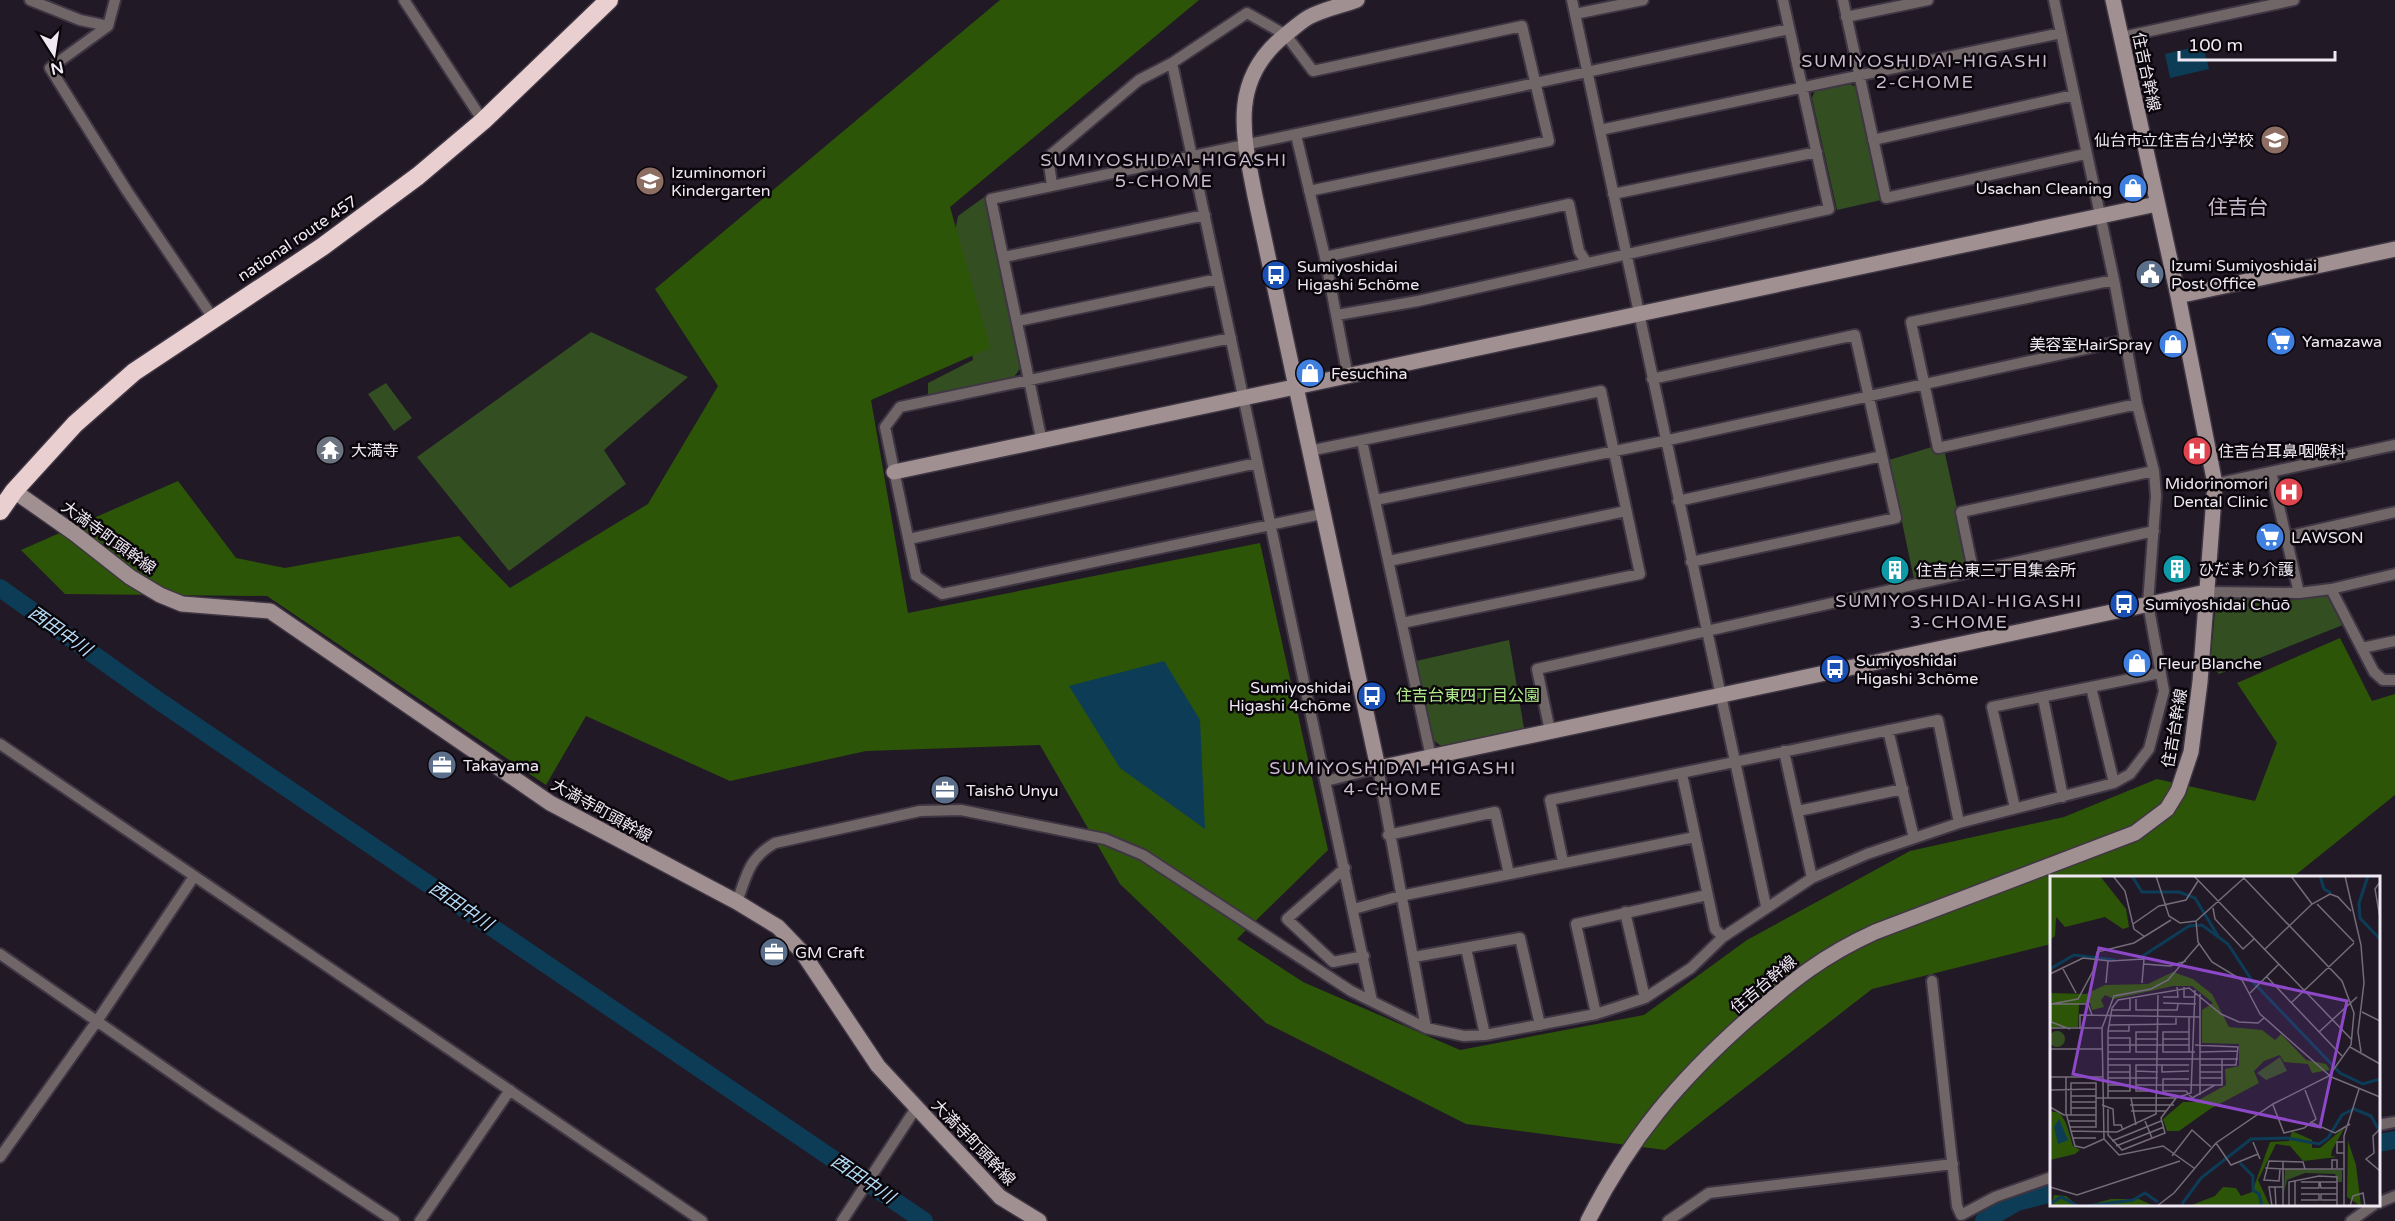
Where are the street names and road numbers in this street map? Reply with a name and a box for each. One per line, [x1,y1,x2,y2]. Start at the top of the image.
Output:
street label: 住吉台幹線 [2128,31,2164,113]
street label: national route 457 [234,191,361,286]
street label: 大満寺町頭幹線 [57,497,160,579]
street label: 住吉台幹線 [2158,687,2192,769]
street label: 大満寺町頭幹線 [548,775,655,847]
street label: 住吉台幹線 [1727,951,1801,1018]
street label: 大満寺町頭幹線 [927,1095,1019,1190]

